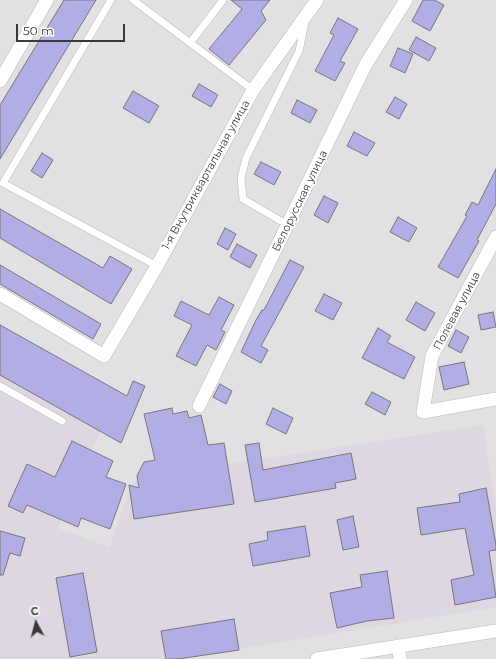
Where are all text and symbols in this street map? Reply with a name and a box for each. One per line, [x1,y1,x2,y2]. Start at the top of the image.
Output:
scale bar [18,16,127,42]
text: 50 m [23,23,54,38]
street label: 1-я Внутриквартальная улица [159,98,253,252]
street label: Белорусская улица [270,148,330,254]
street label: Полевая улица [431,270,483,352]
north arrow [16,603,56,643]
text: С [30,604,39,619]

